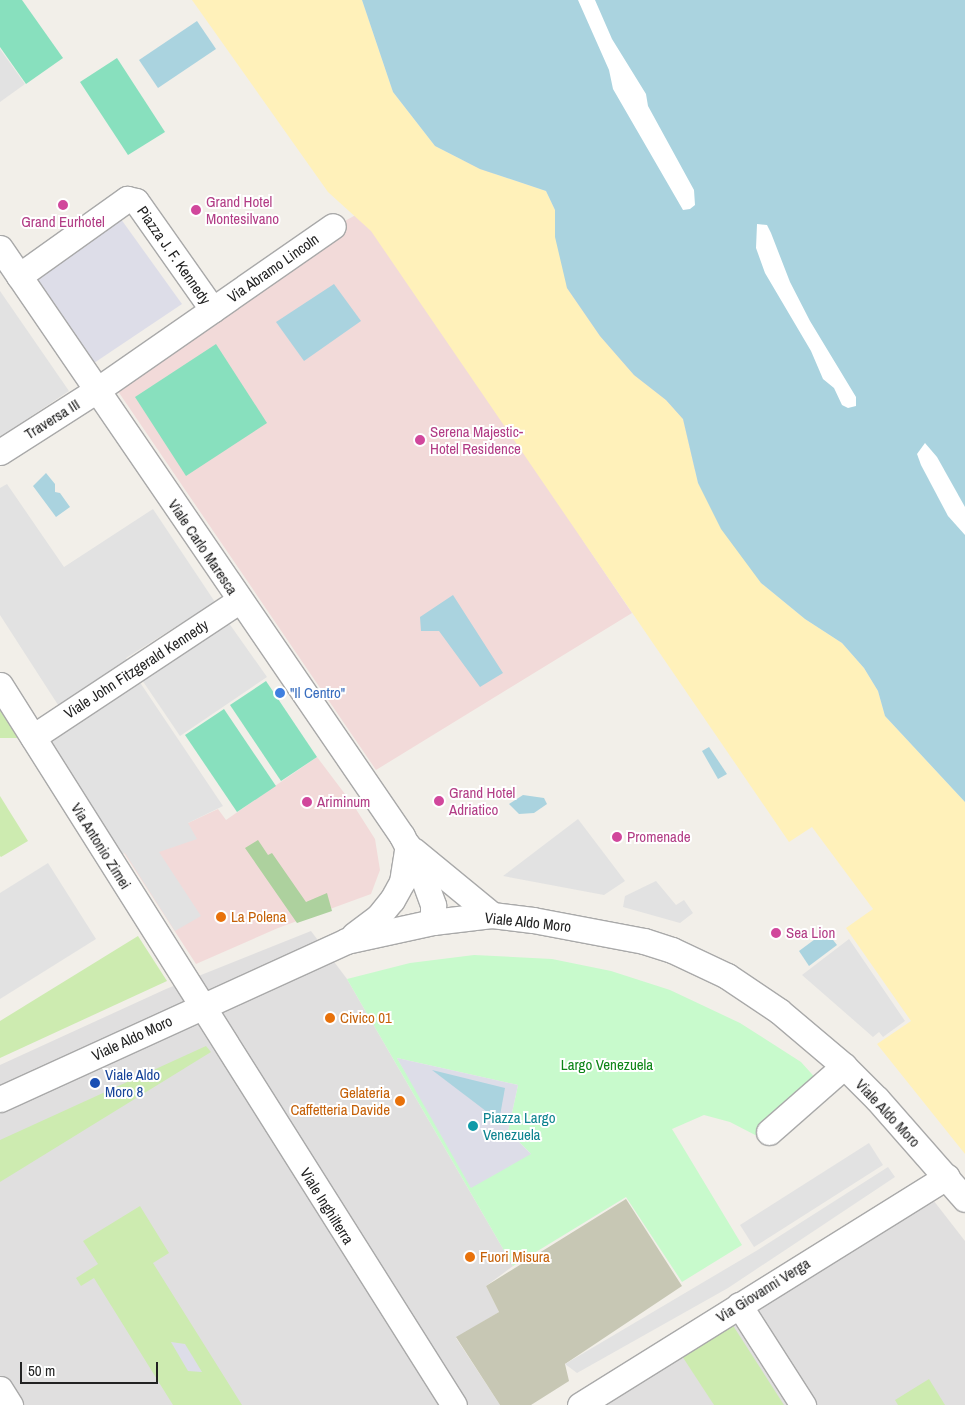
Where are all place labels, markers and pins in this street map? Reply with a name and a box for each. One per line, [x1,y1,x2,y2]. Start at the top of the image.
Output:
place label: Grand Hotel Montesilvano [206,192,279,227]
marker: Grand Eurhotel [57,199,69,211]
marker: Grand Hotel Montesilvano [190,204,202,216]
place label: Grand Eurhotel [21,213,105,231]
place label: Serena Majestic- Hotel Residence [430,422,523,457]
marker: Serena Majestic- Hotel Residence [414,434,426,446]
place label: "Il Centro" [290,684,345,702]
marker: "Il Centro" [274,687,286,699]
place label: Grand Hotel Adriatico [449,783,515,818]
place label: Ariminum [317,793,370,811]
marker: Grand Hotel Adriatico [433,795,445,807]
marker: Ariminum [301,796,313,808]
place label: Promenade [627,828,691,846]
marker: Promenade [611,831,623,843]
place label: La Polena [231,908,286,926]
marker: La Polena [215,911,227,923]
place label: Sea Lion [786,924,835,942]
marker: Sea Lion [770,927,782,939]
place label: Civico 01 [340,1009,392,1027]
marker: Civico 01 [324,1012,336,1024]
place label: Viale Aldo Moro 8 [105,1065,161,1100]
marker: Viale Aldo Moro 8 [89,1077,101,1089]
place label: Gelateria Caffetteria Davide [290,1083,390,1118]
marker: Gelateria Caffetteria Davide [394,1095,406,1107]
place label: Piazza Largo Venezuela [483,1108,555,1143]
marker: Piazza Largo Venezuela [467,1120,479,1132]
place label: Fuori Misura [480,1248,550,1266]
marker: Fuori Misura [464,1251,476,1263]

